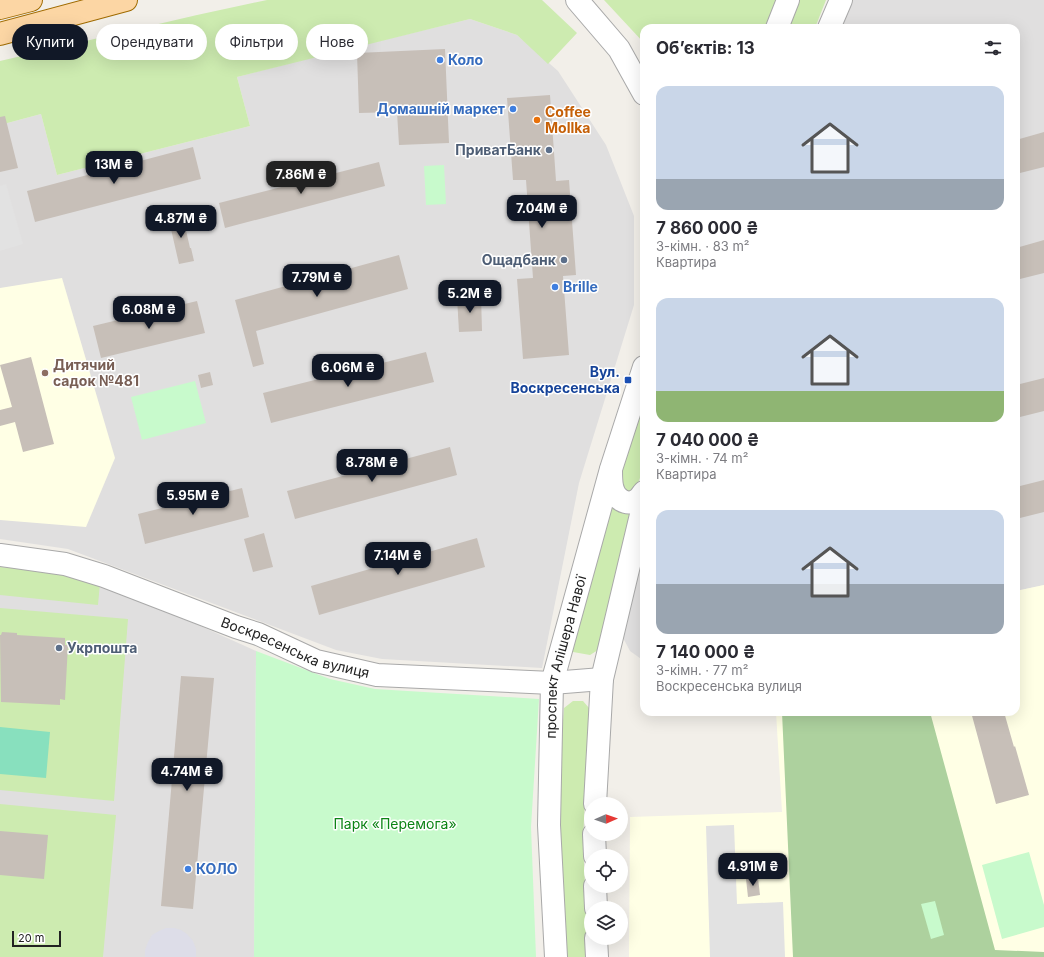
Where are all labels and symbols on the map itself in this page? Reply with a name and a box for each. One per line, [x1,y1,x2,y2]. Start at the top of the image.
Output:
place label: Коло [448,51,484,68]
marker: Коло [435,55,445,65]
place label: Домашній маркет [377,100,505,117]
place label: Coffee Mollka [545,103,591,136]
marker: Домашній маркет [508,104,518,114]
marker: Coffee Mollka [532,115,542,125]
place label: ПриватБанк [455,141,542,158]
marker: ПриватБанк [544,145,554,155]
pin: 13M ₴ [86,151,142,185]
pin: 7.86M ₴ [264,161,338,195]
pin: 7.04M ₴ [505,195,579,229]
pin: 4.87M ₴ [144,205,218,239]
place label: Ощадбанк [482,251,557,268]
marker: Ощадбанк [559,255,569,265]
pin: 7.79M ₴ [280,264,354,298]
place label: Brille [563,278,598,295]
pin: 5.2M ₴ [437,280,503,314]
marker: Brille [550,282,560,292]
pin: 6.08M ₴ [112,296,186,330]
pin: 6.06M ₴ [311,354,385,388]
place label: Дитячий садок №481 [53,356,139,389]
place label: Вул. Воскресенська [511,363,620,396]
marker: Дитячий садок №481 [40,368,50,378]
marker: Вул. Воскресенська [623,375,633,385]
pin: 8.78M ₴ [335,449,409,483]
pin: 5.95M ₴ [156,482,230,516]
pin: 7.14M ₴ [361,542,435,576]
street label: проспект Алішера Навої [542,573,589,739]
street label: Воскресенська вулиця [219,613,371,681]
place label: Укрпошта [67,639,137,656]
marker: Укрпошта [54,643,64,653]
pin: 4.74M ₴ [150,758,224,792]
north arrow [584,797,628,841]
park label: Парк «Перемога» [333,815,457,832]
pin: 4.91M ₴ [716,853,790,887]
place label: КОЛО [196,860,238,877]
marker: КОЛО [183,864,193,874]
scale bar [12,929,61,948]

